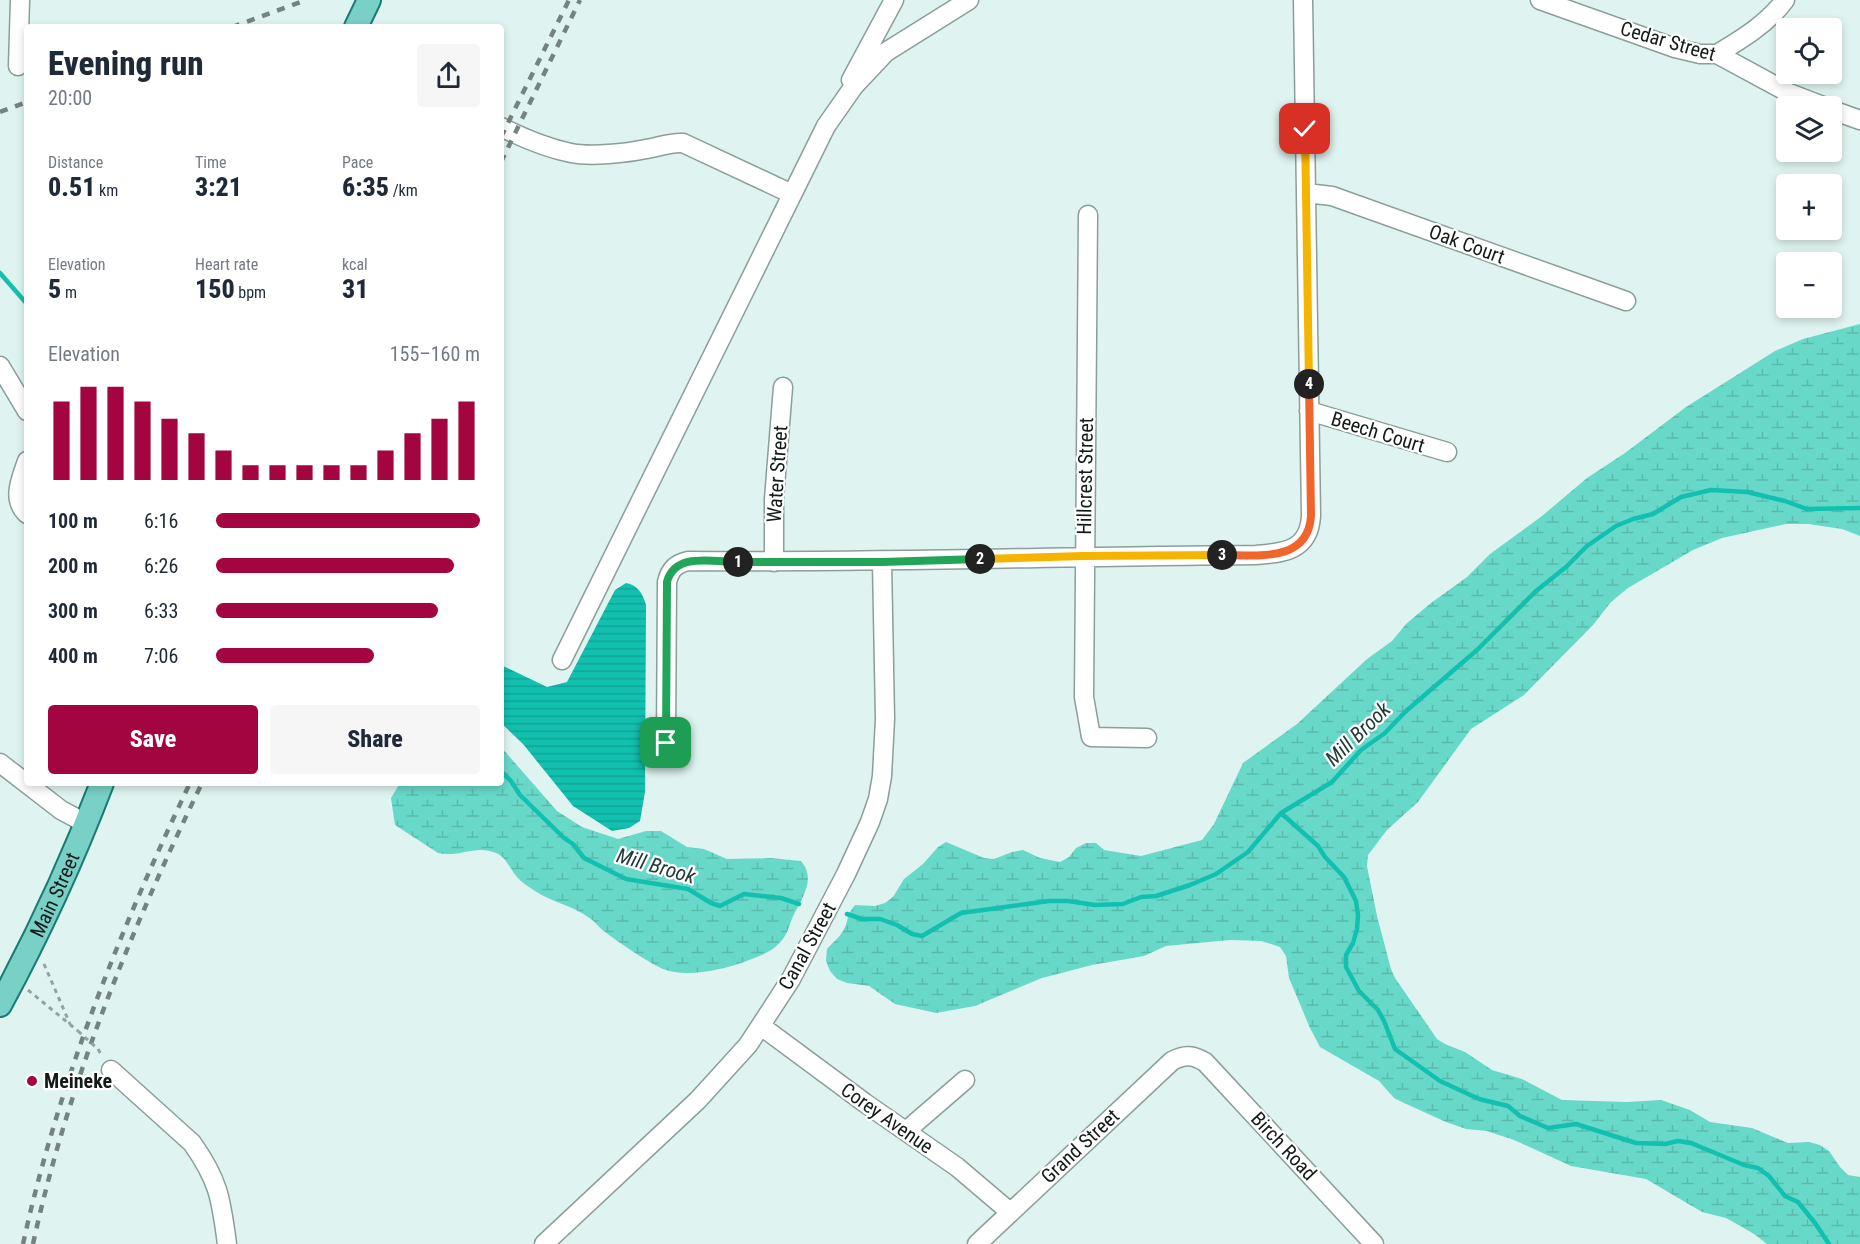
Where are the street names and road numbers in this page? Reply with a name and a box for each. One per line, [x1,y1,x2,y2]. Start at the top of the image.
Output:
street label: Cedar Street [1618,16,1718,66]
street label: Oak Court [1426,219,1508,269]
street label: Beech Court [1328,406,1428,458]
street label: Hillcrest Street [1072,417,1098,535]
street label: Water Street [762,425,792,523]
street label: Main Street [25,849,84,941]
street label: Canal Street [773,898,841,994]
street label: Corey Avenue [836,1077,938,1159]
street label: Grand Street [1036,1104,1124,1188]
street label: Birch Road [1246,1107,1322,1185]

